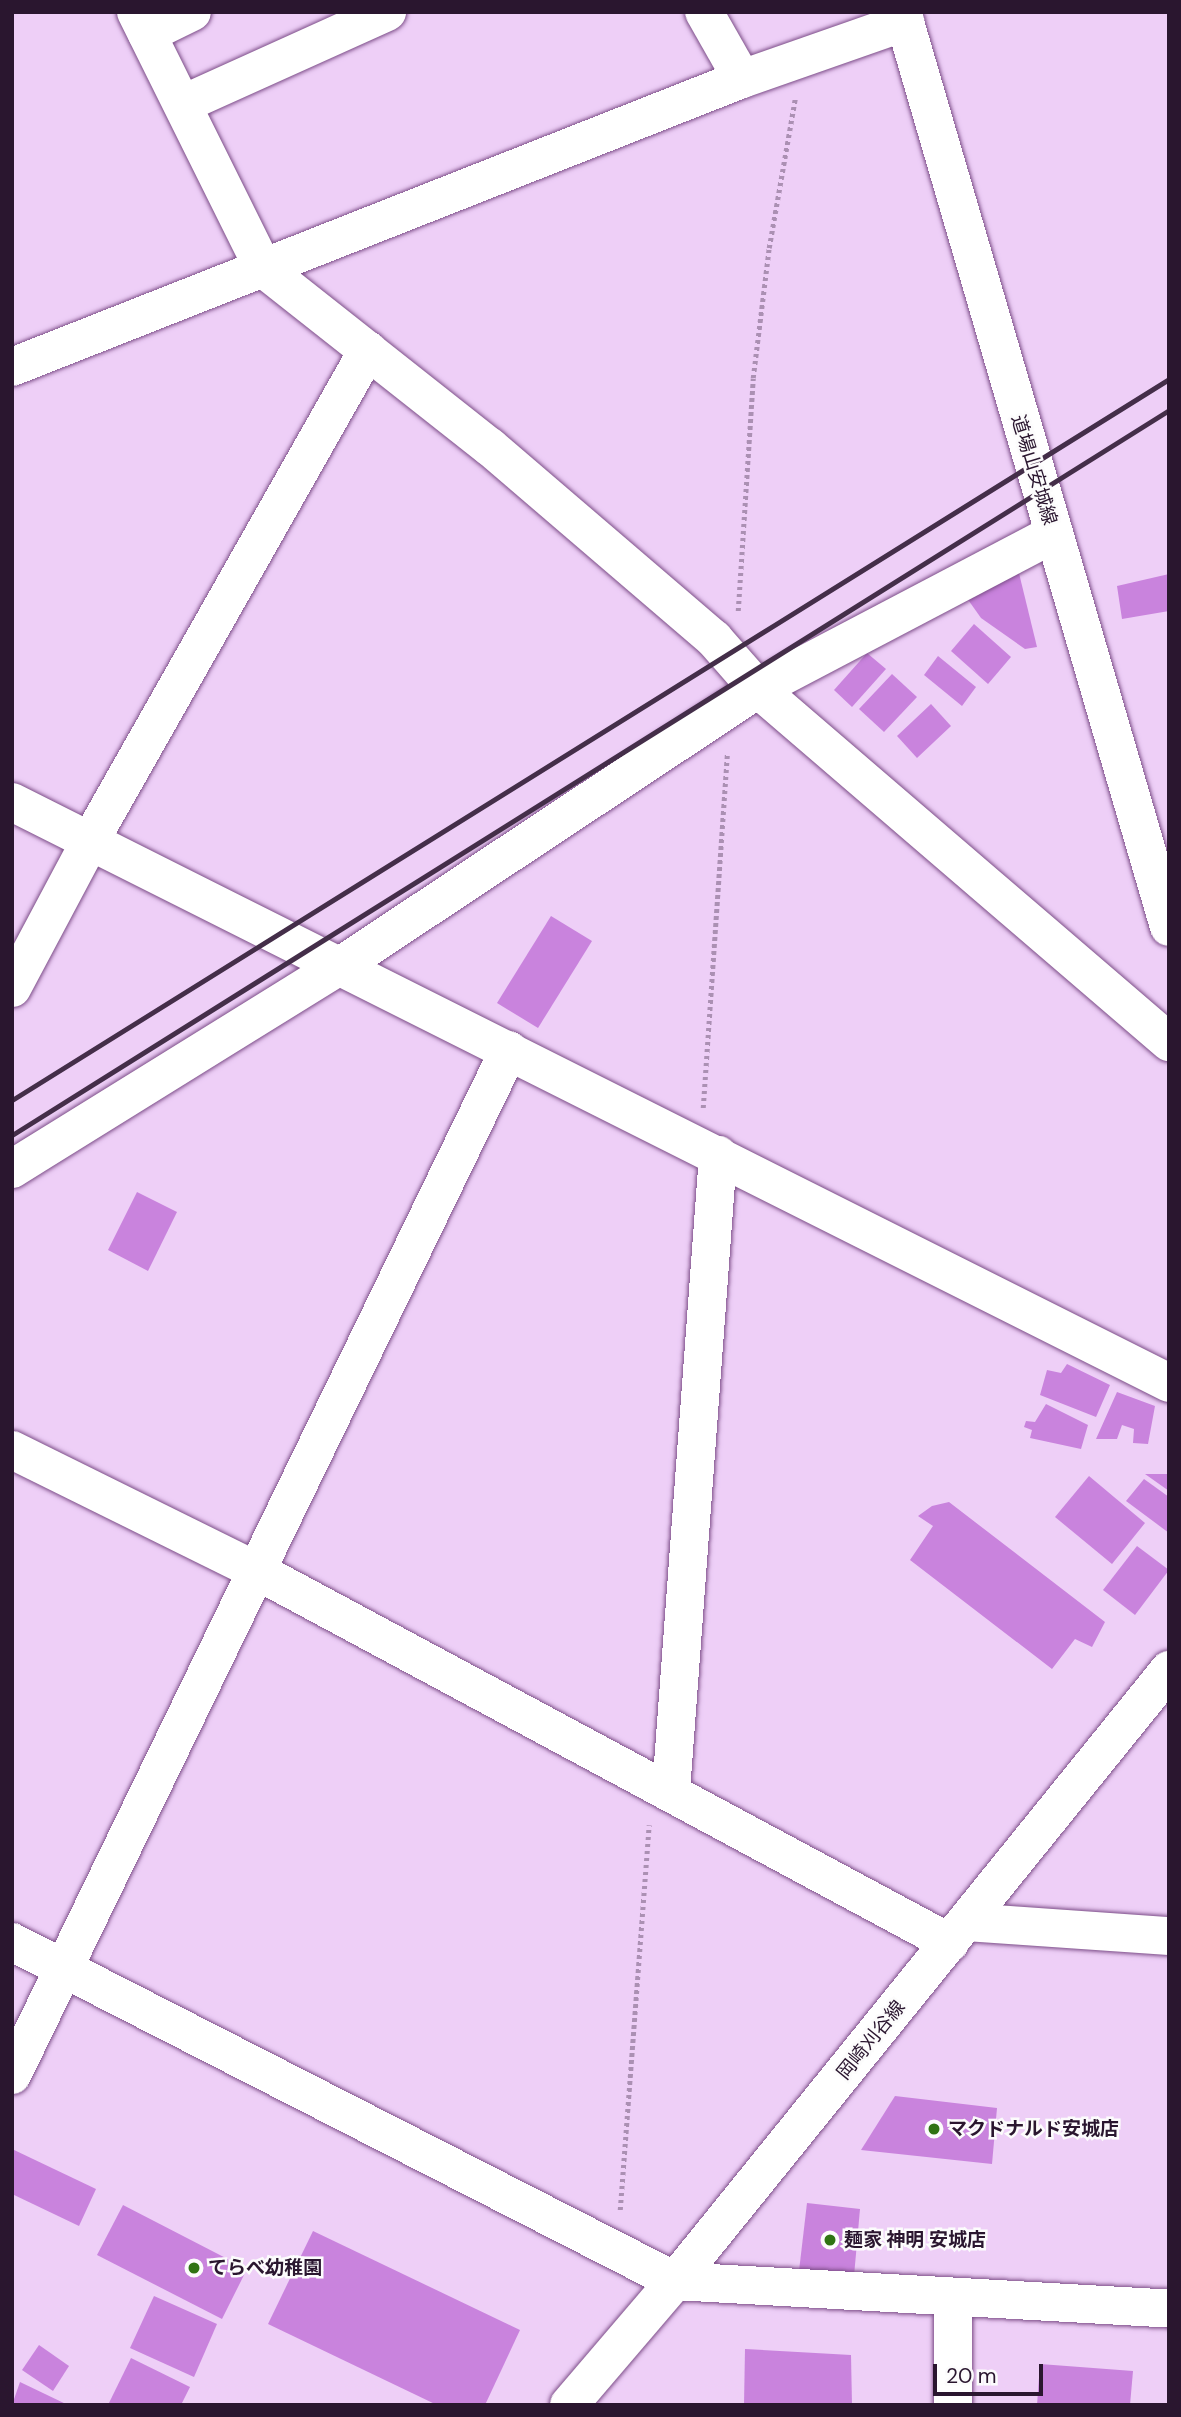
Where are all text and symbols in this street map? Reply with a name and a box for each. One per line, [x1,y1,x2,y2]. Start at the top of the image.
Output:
street label: 道場山安城線 [1006,412,1062,528]
street label: 岡崎刈谷線 [832,1996,910,2084]
place label: マクドナルド安城店 [948,2118,1119,2140]
marker: マクドナルド安城店 [926,2121,942,2137]
place label: 麺家 神明 安城店 [844,2229,986,2251]
marker: 麺家 神明 安城店 [822,2232,838,2248]
place label: てらべ幼稚園 [208,2257,322,2279]
marker: てらべ幼稚園 [186,2260,202,2276]
scale bar [936,2350,1046,2394]
text: 20 m [946,2362,997,2390]

